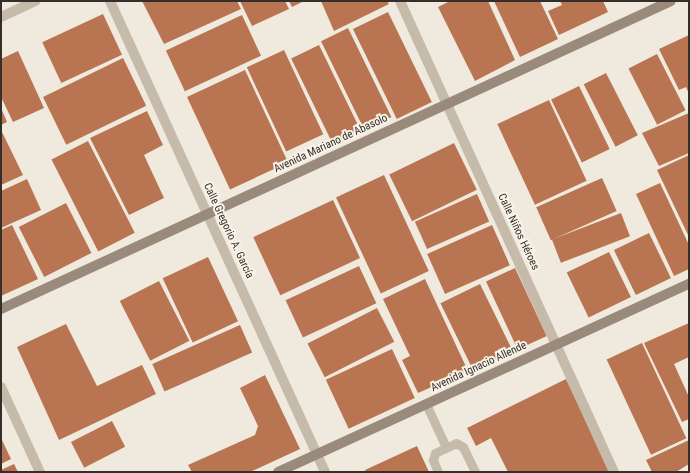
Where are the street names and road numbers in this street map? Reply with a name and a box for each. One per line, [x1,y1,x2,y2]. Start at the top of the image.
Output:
street label: Avenida Mariano de Abasolo [272,112,390,176]
street label: Calle Gregorio A. García [200,181,256,281]
street label: Calle Niños Héroes [495,192,541,272]
street label: Avenida Ignacio Allende [429,339,529,395]

